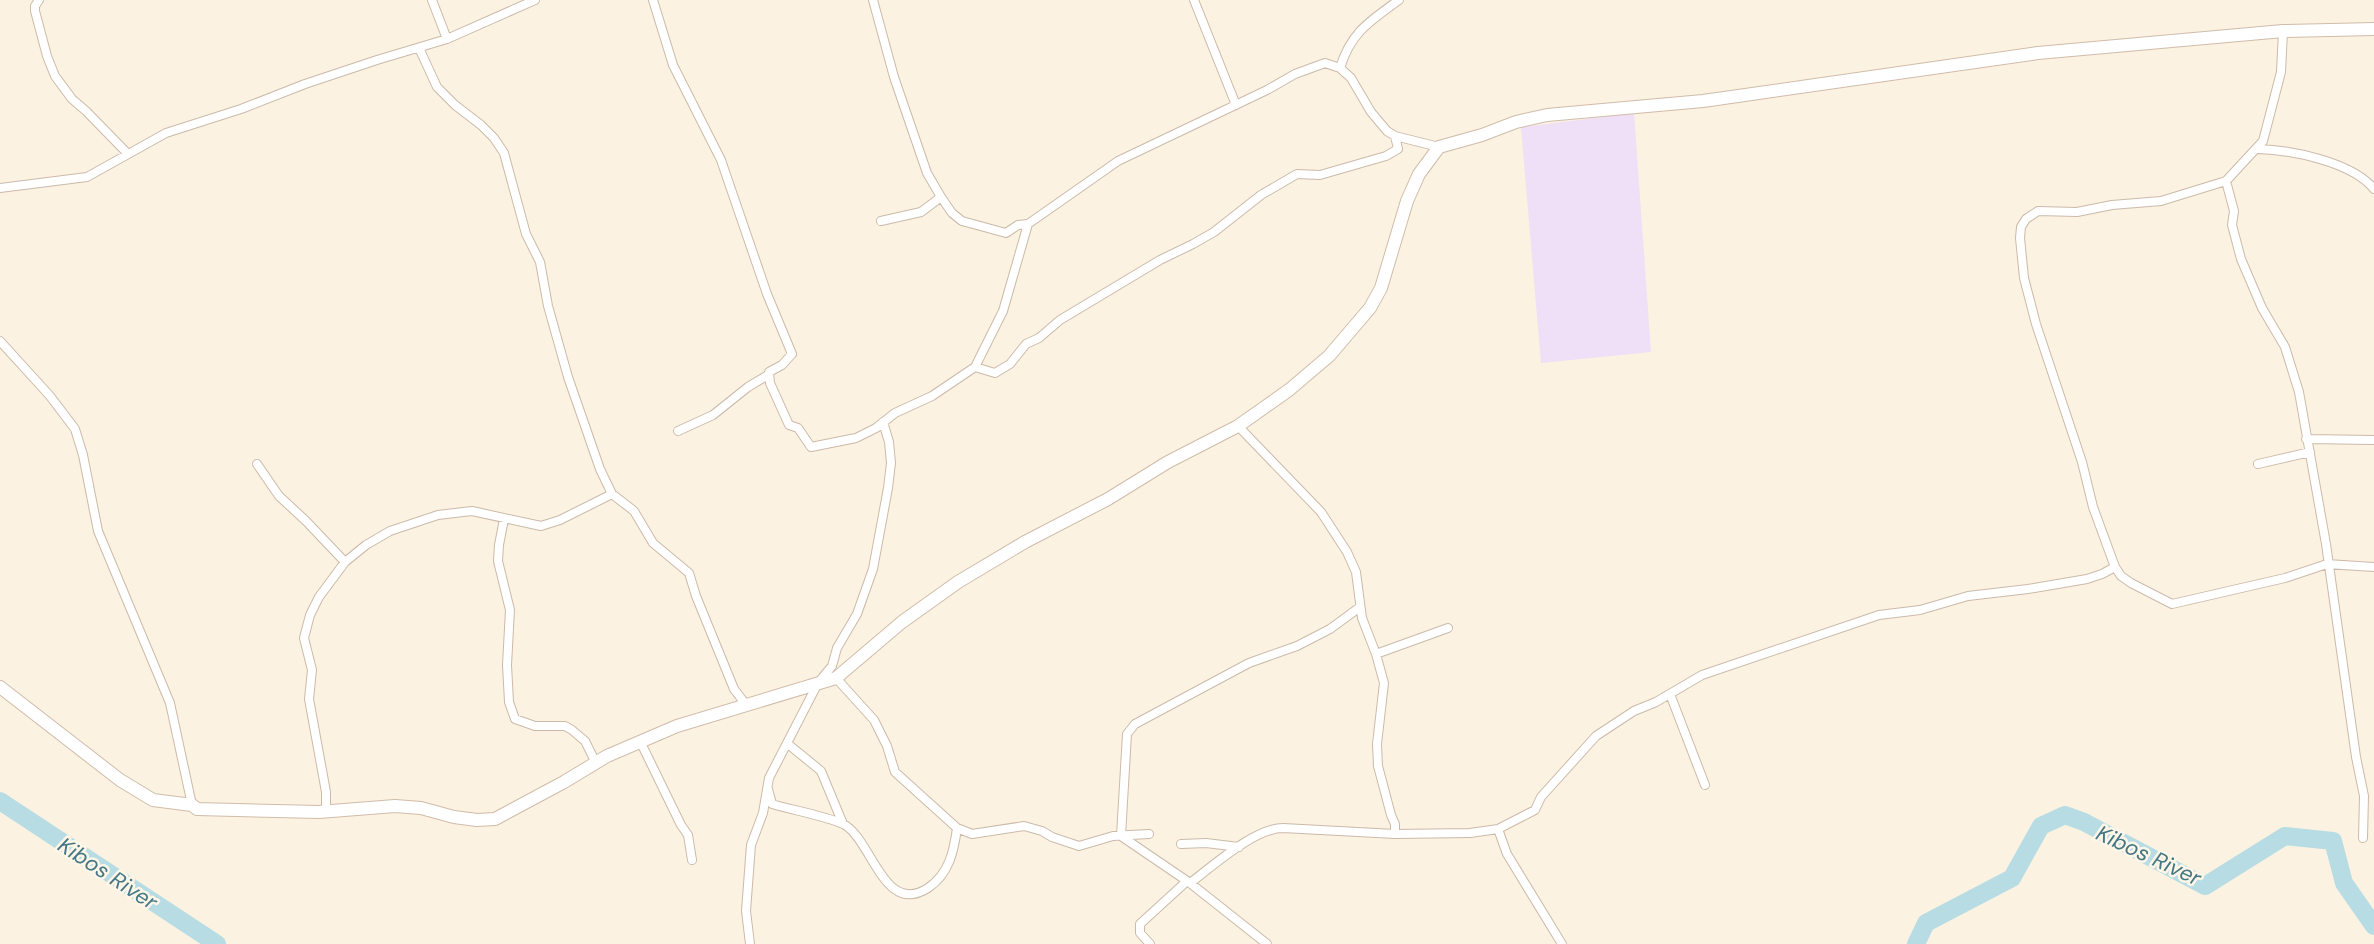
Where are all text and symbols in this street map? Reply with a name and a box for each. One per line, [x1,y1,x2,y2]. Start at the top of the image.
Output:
water label: Kibos River [2092,818,2207,893]
water label: Kibos River [52,831,164,917]

